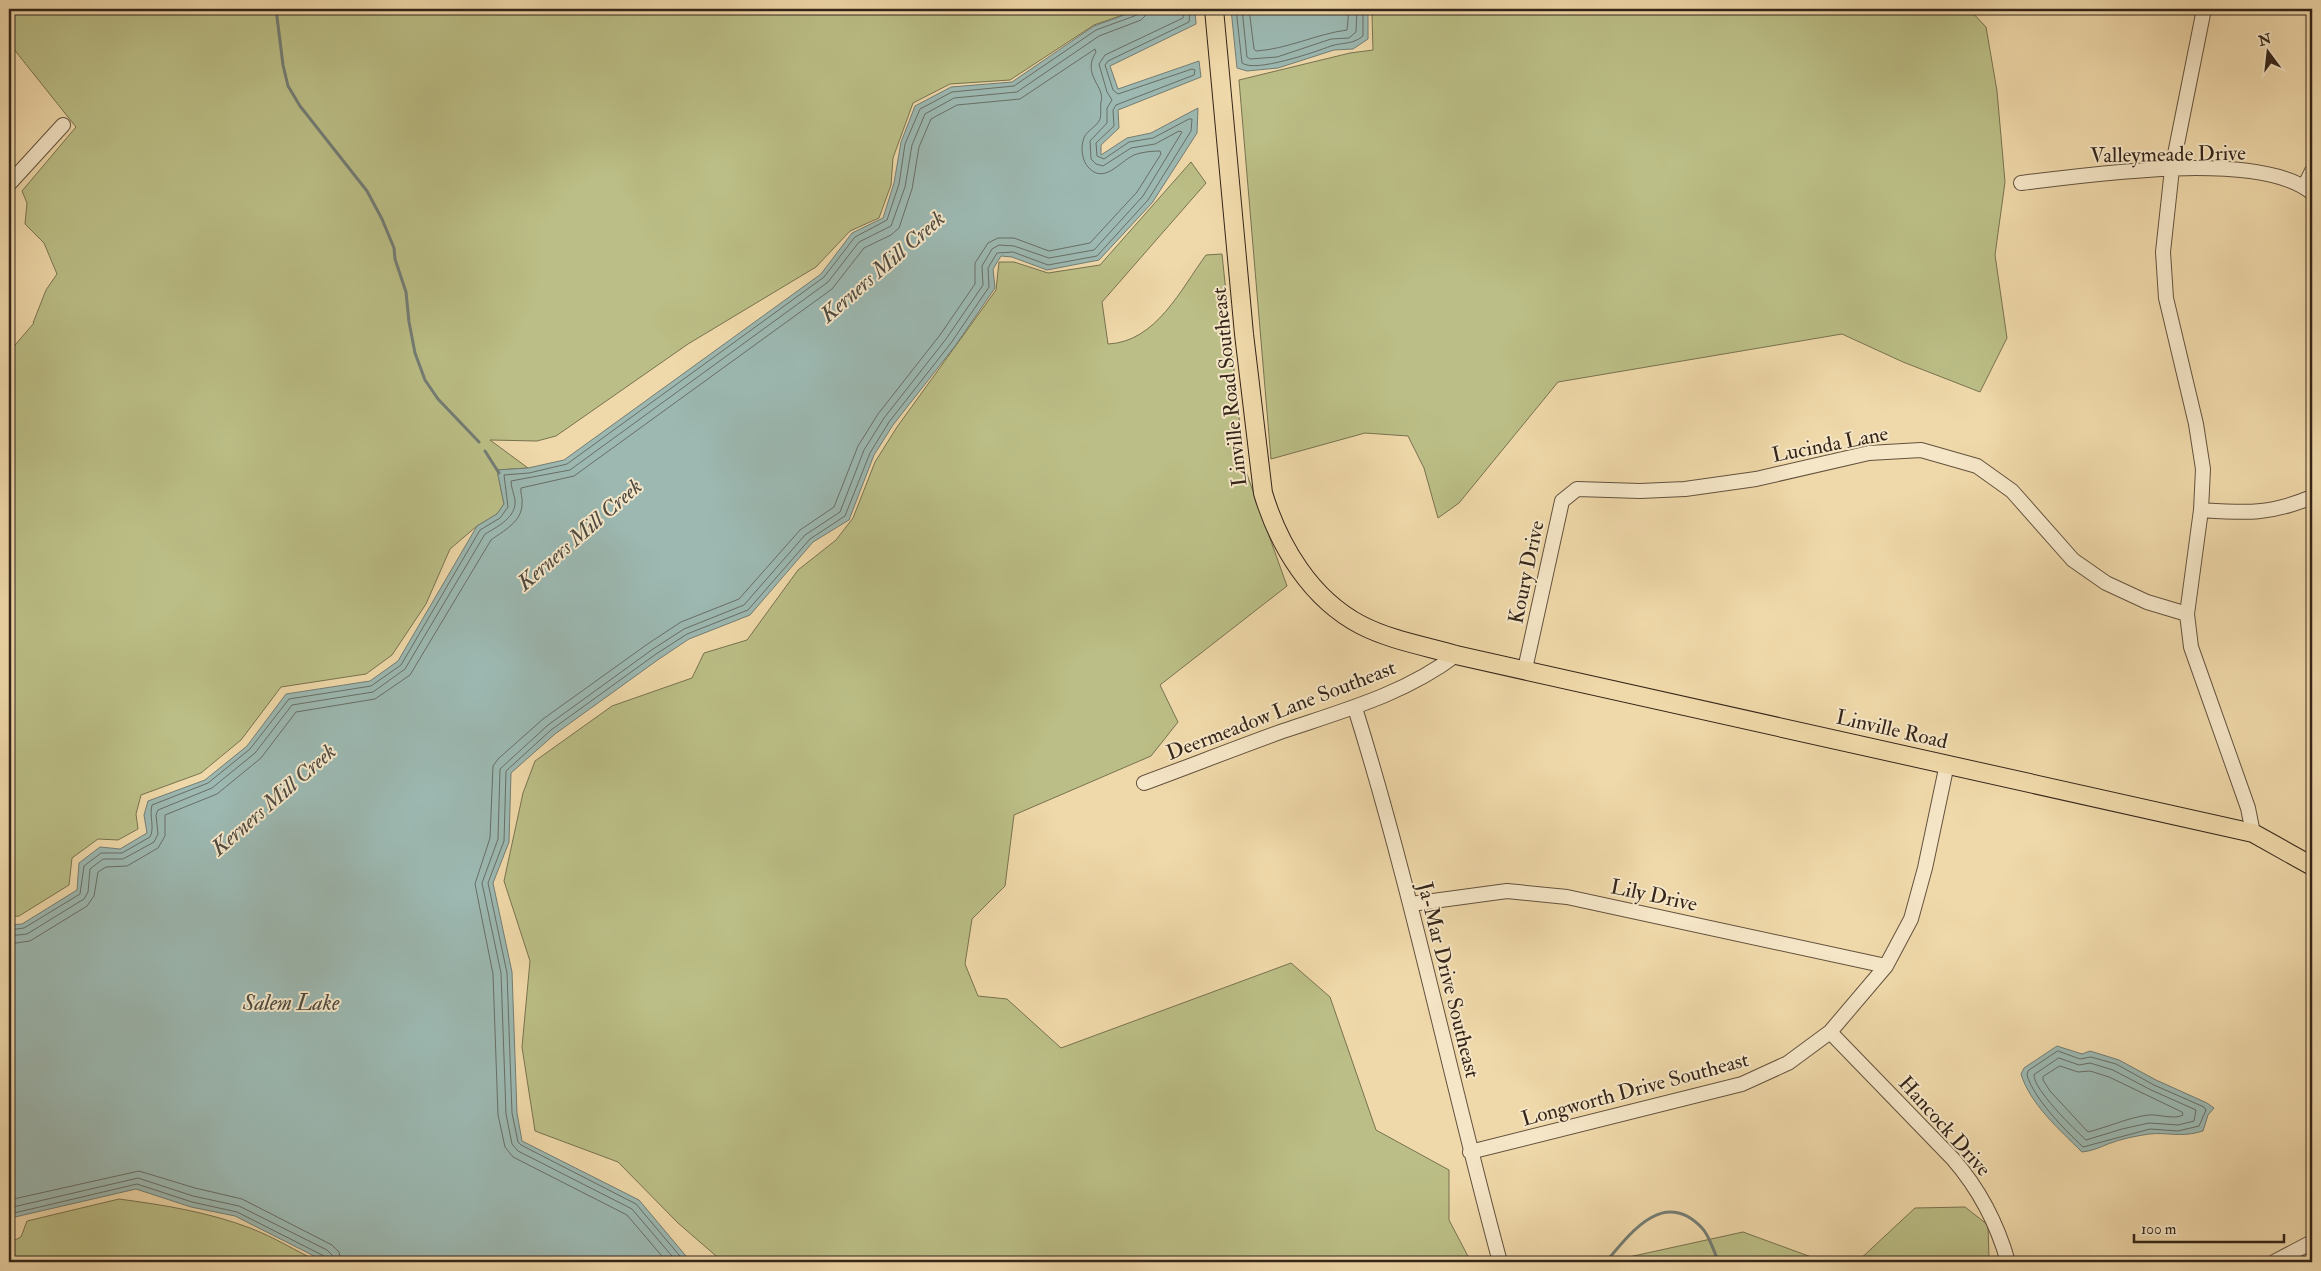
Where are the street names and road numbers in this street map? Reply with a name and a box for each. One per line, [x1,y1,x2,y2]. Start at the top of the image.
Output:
street label: Valleymeade Drive [2090,140,2246,169]
street label: Linville Road Southeast [1206,286,1253,488]
street label: Lucinda Lane [1770,420,1891,469]
street label: Koury Drive [1502,518,1551,626]
street label: Deermeadow Lane Southeast [1163,654,1400,767]
street label: Linville Road [1833,704,1951,756]
street label: Lily Drive [1608,873,1700,918]
street label: Ja-Mar Drive Southeast [1411,878,1486,1081]
street label: Longworth Drive Southeast [1519,1046,1752,1133]
street label: Hancock Drive [1892,1070,1997,1182]

